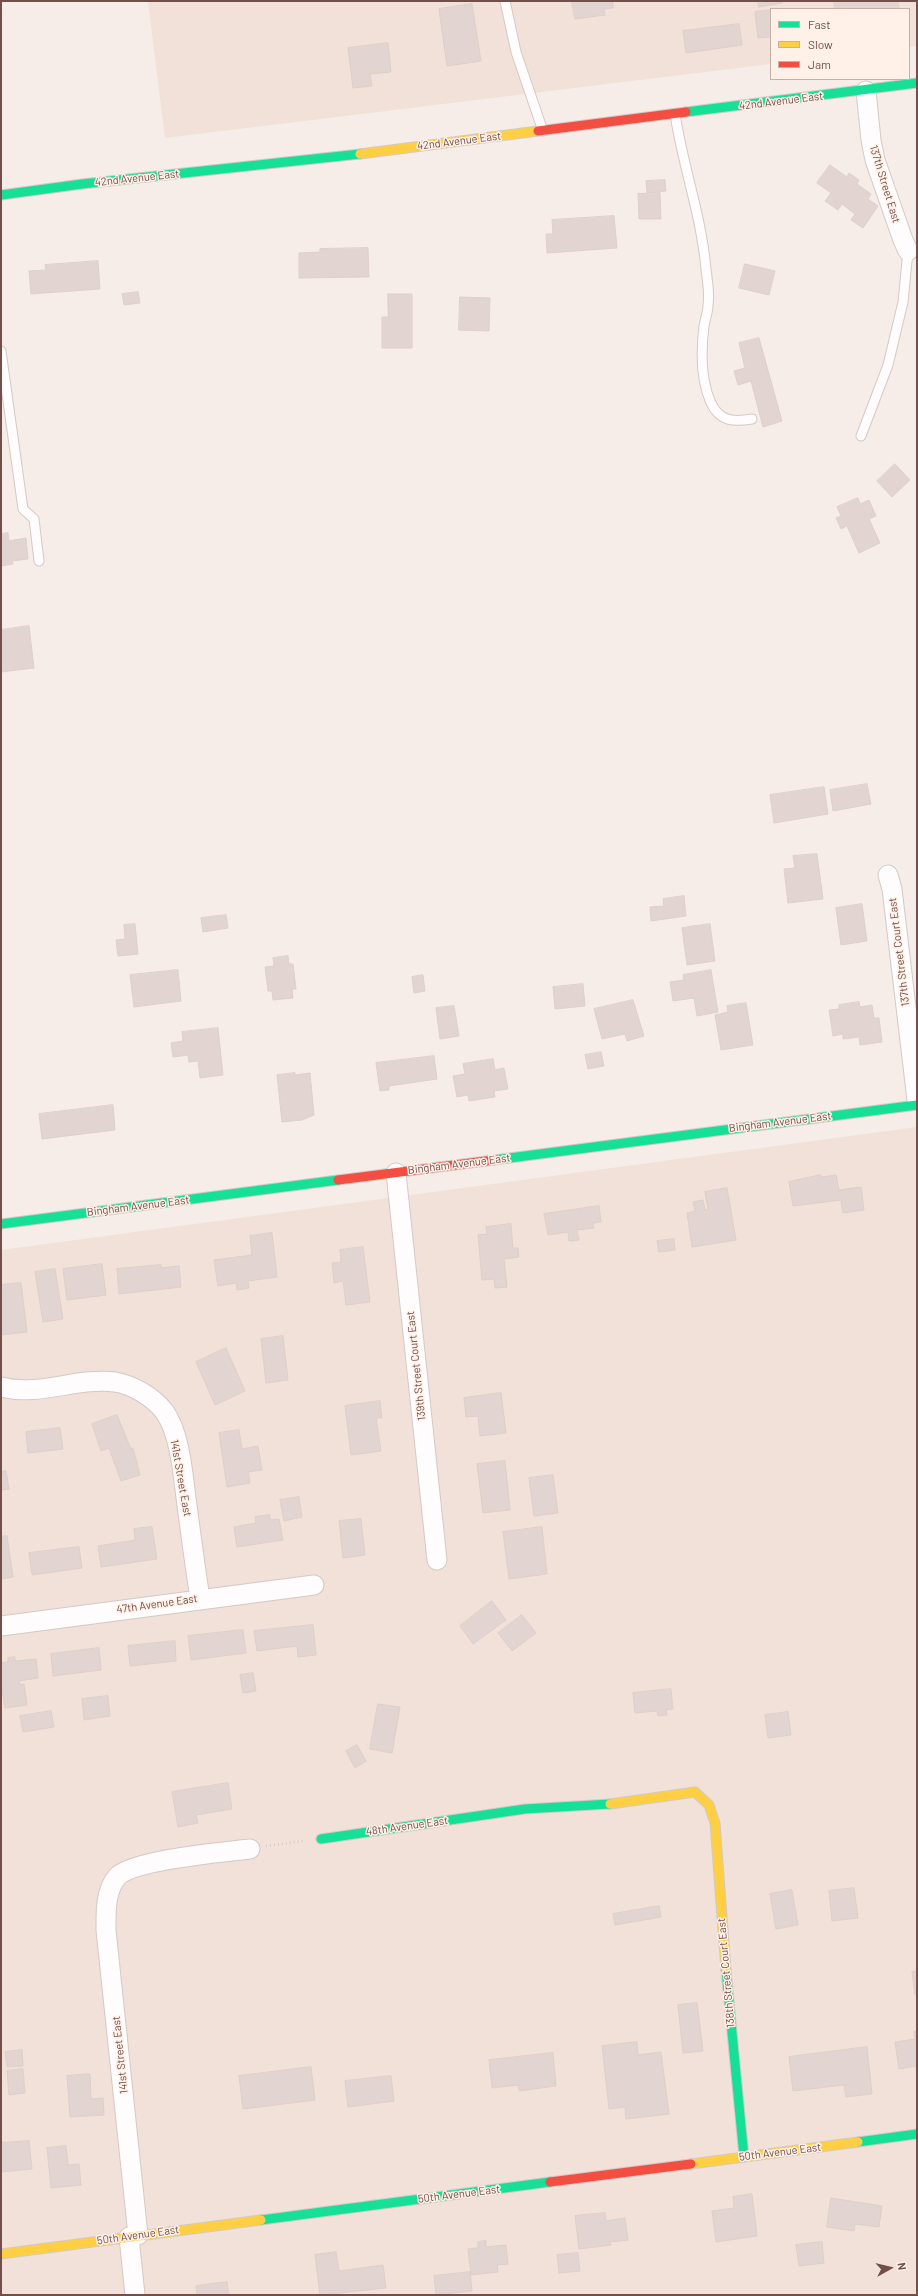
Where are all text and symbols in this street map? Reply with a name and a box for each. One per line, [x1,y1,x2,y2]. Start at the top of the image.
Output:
legend [770,8,910,80]
text: Fast [808,17,831,31]
text: Slow [808,37,833,51]
text: Jam [808,57,831,71]
street label: 42nd Avenue East [738,89,824,113]
street label: 42nd Avenue East [416,129,502,153]
street label: 137th Street East [867,144,903,224]
street label: 42nd Avenue East [94,167,180,189]
street label: 137th Street Court East [886,897,912,1007]
street label: Bingham Avenue East [728,1109,832,1135]
street label: Bingham Avenue East [407,1151,511,1177]
street label: Bingham Avenue East [86,1193,190,1219]
street label: 139th Street Court East [404,1311,428,1421]
street label: 141st Street East [168,1438,194,1518]
street label: 47th Avenue East [116,1592,198,1616]
street label: 48th Avenue East [365,1814,449,1838]
street label: 138th Street Court East [715,1918,737,2028]
street label: 141st Street East [109,2016,131,2094]
street label: 50th Avenue East [738,2140,822,2164]
street label: 50th Avenue East [417,2182,501,2206]
street label: 50th Avenue East [96,2223,180,2247]
north arrow [870,2248,910,2288]
text: N [895,2262,909,2271]

